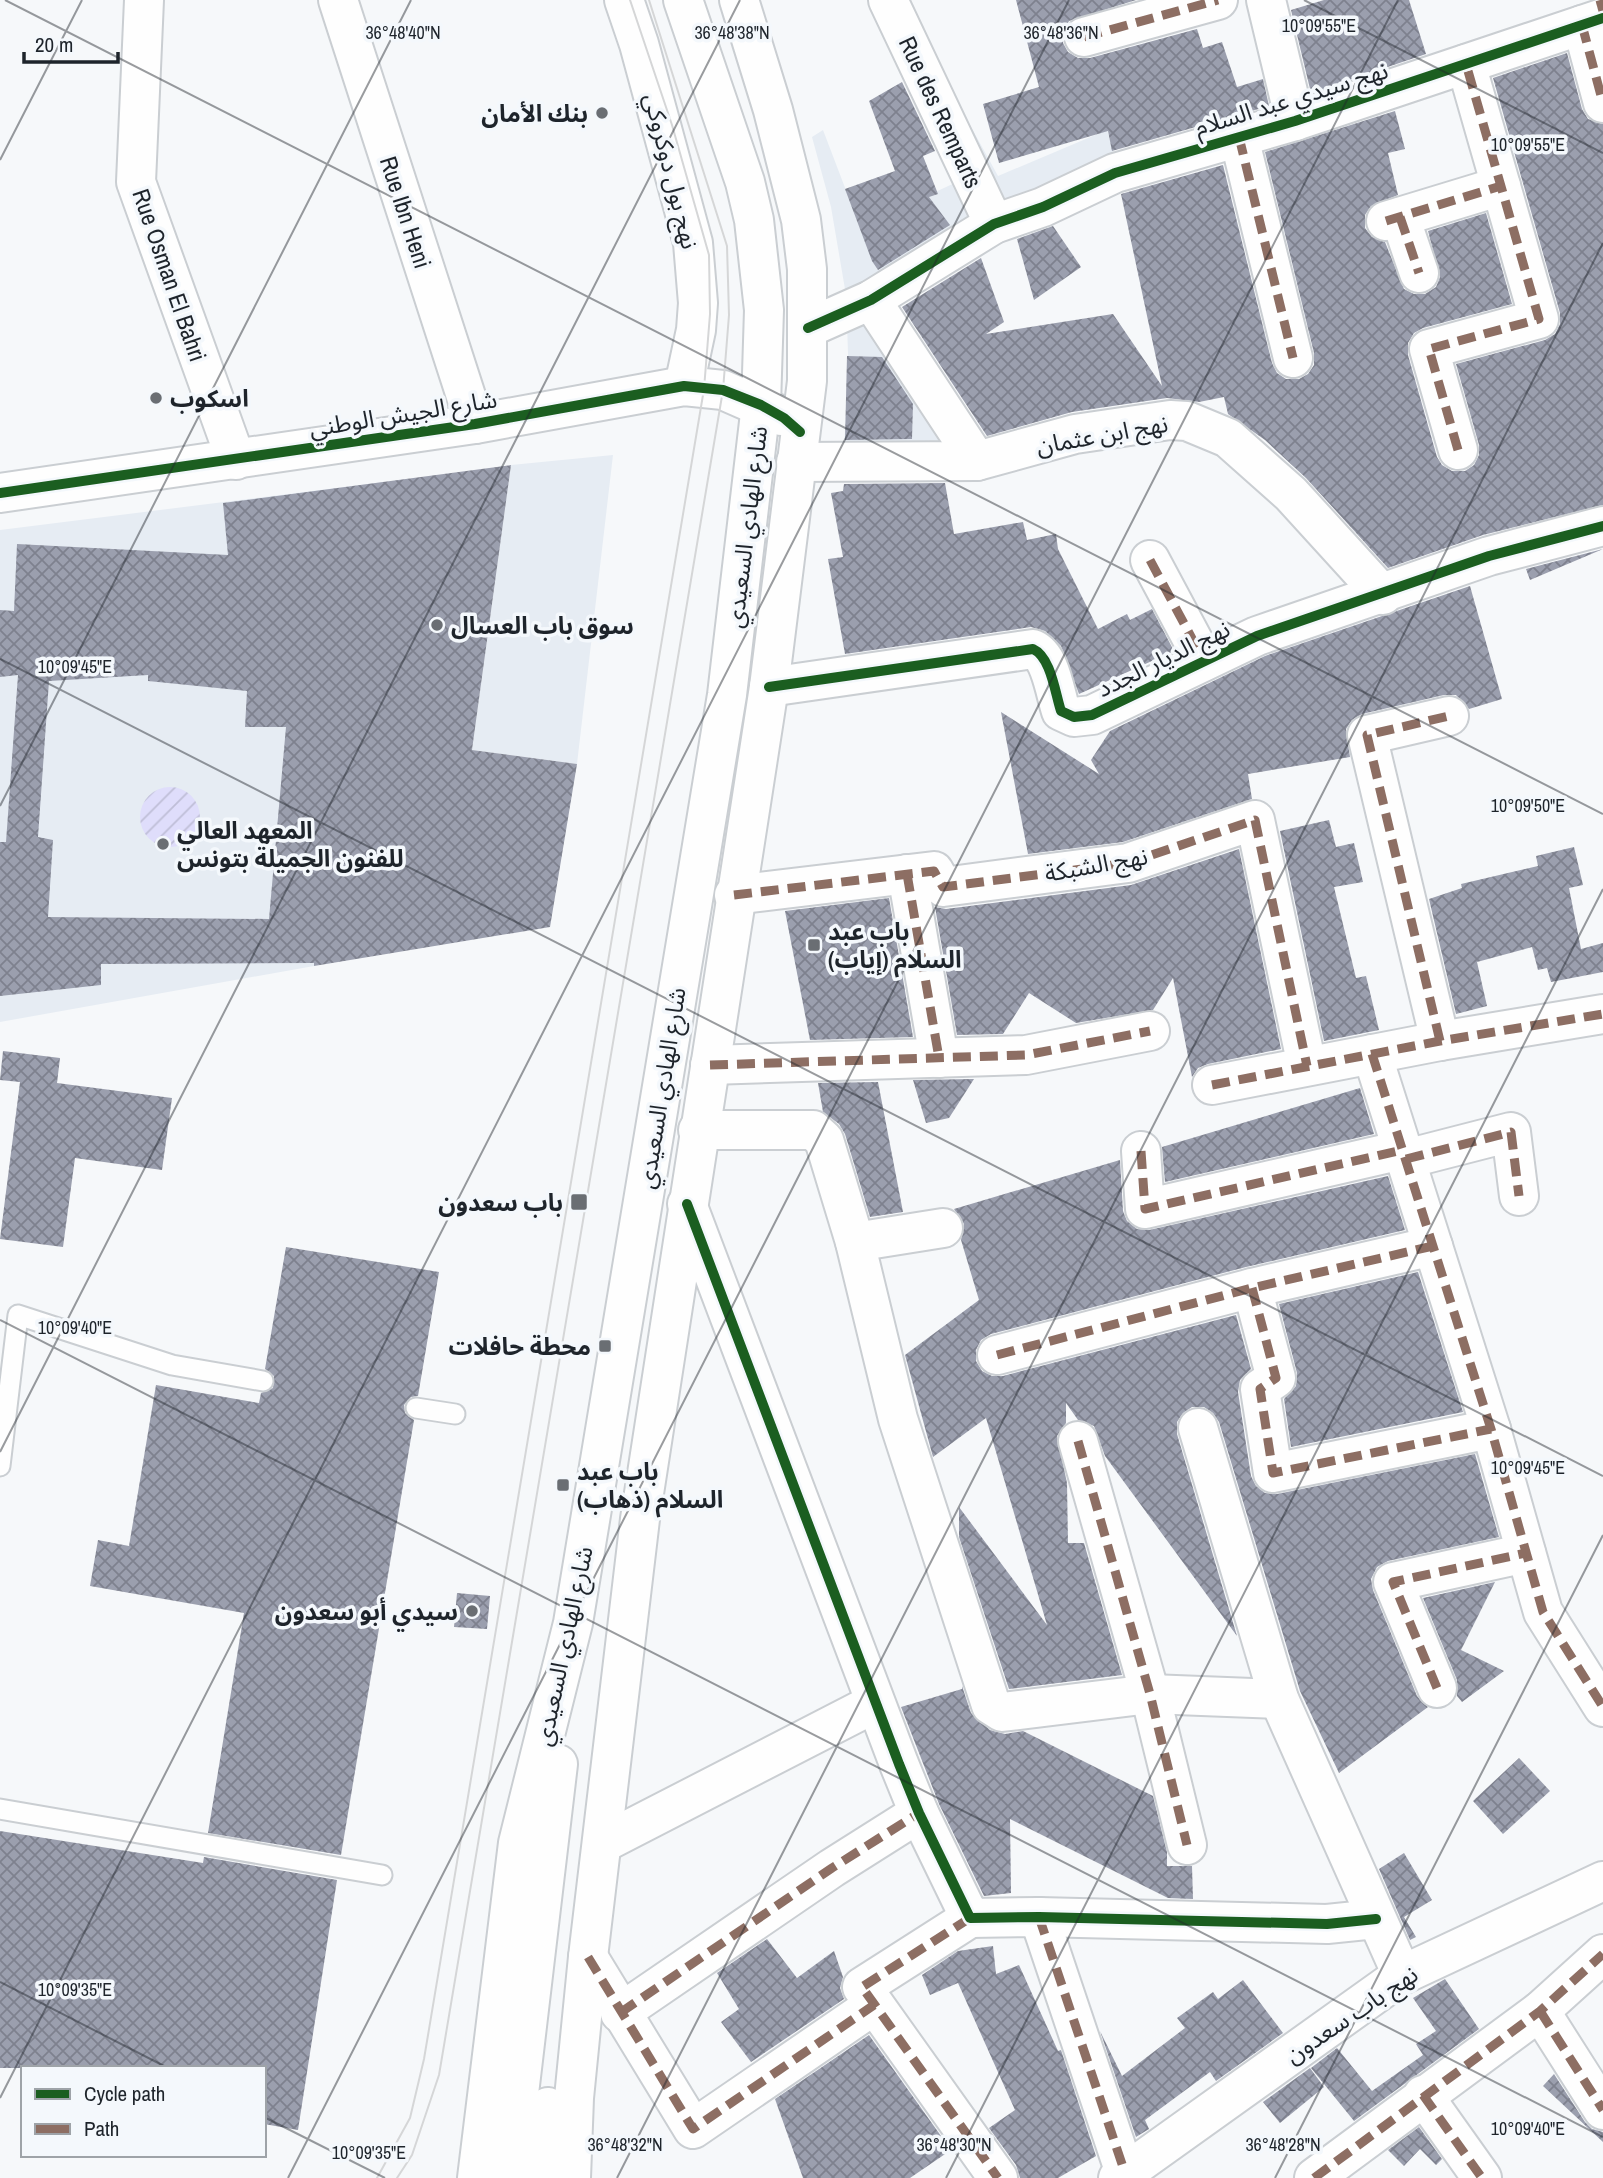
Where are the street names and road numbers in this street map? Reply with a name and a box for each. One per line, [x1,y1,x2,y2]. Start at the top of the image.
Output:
street label: Rue des Remparts [892,31,990,193]
street label: نهج سيدي عبد السلام [1190,53,1393,146]
street label: نهج بول دوكروكي [634,90,707,253]
street label: Rue Ibn Heni [373,152,439,272]
street label: Rue Osman El Bahri [125,184,215,366]
street label: شارع الجيش الوطني [307,382,500,447]
street label: نهج ابن عثمان [1034,407,1171,463]
street label: شارع الهادي السعيدي [718,424,778,630]
street label: نهج الديار الجدد [1091,612,1236,706]
street label: نهج الشبكة [1042,839,1150,891]
street label: شارع الهادي السعيدي [629,985,696,1191]
street label: شارع الهادي السعيدي [526,1543,603,1750]
street label: نهج باب سعدون [1278,1958,1425,2072]

